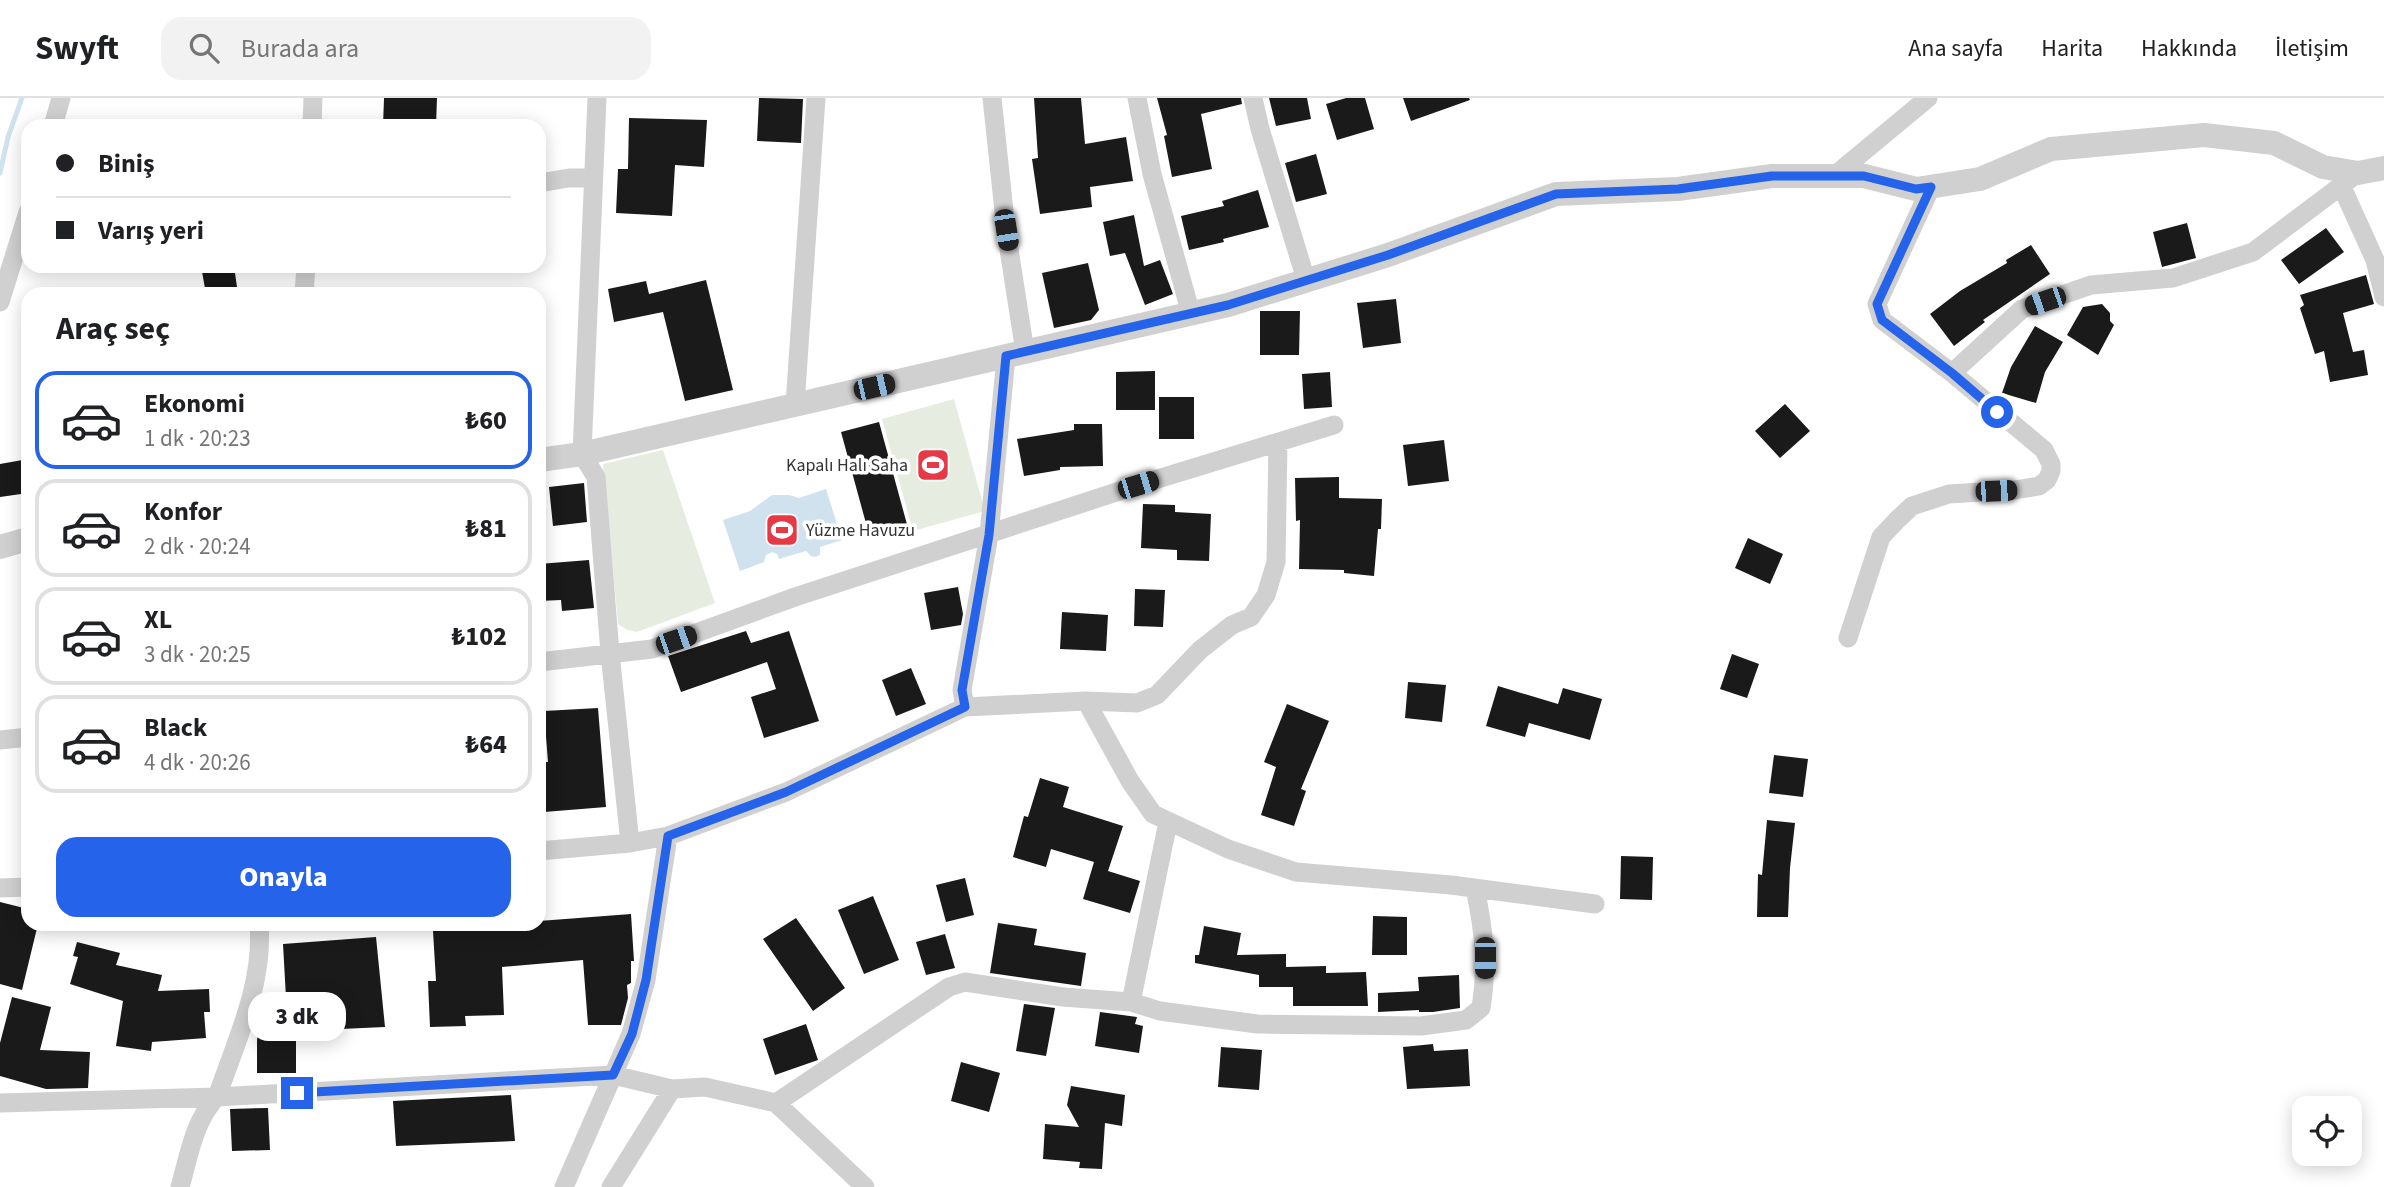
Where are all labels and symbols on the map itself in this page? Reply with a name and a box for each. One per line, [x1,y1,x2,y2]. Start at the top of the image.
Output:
car [993,208,1020,252]
car [2022,284,2069,318]
car [852,372,897,402]
route start [1981,396,2013,428]
sports icon: Kapalı Halı Saha [914,446,952,484]
place label: Kapalı Halı Saha [786,453,908,478]
car [1115,469,1162,501]
car [1975,480,2018,502]
sports icon: Yüzme Havuzu [763,511,801,549]
place label: Yüzme Havuzu [805,518,915,543]
car [653,623,700,657]
car [1475,937,1496,979]
callout: 3 dk [248,992,346,1040]
route end [281,1077,313,1109]

